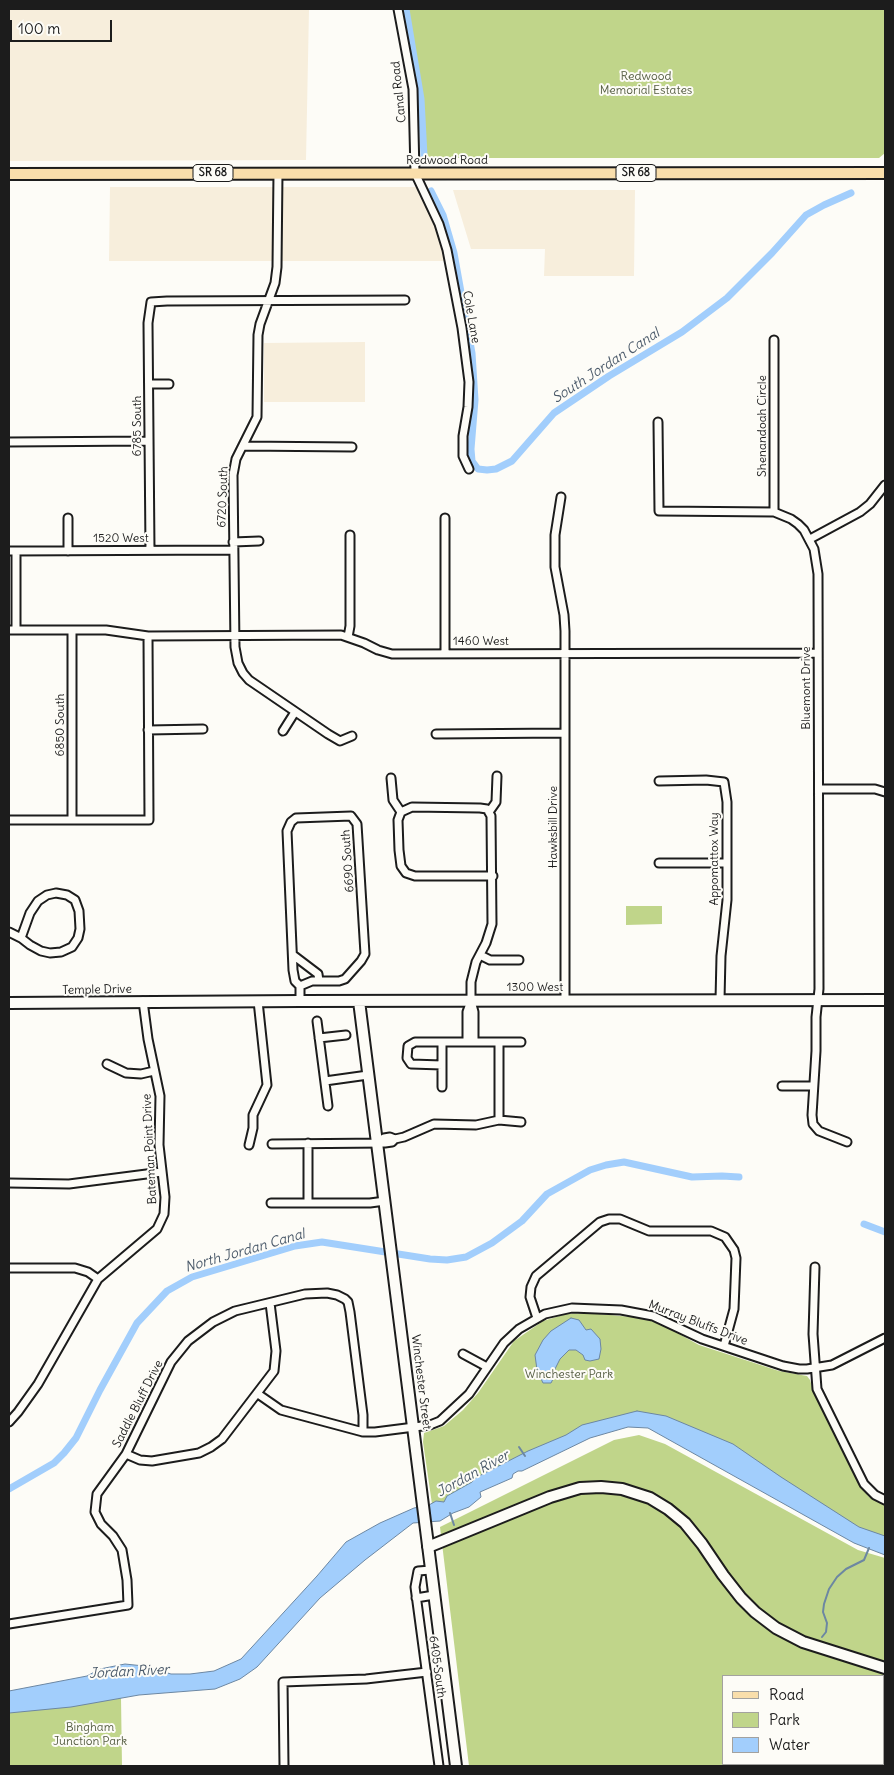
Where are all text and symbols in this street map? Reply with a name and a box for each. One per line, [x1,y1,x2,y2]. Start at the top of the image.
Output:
scale bar [12,10,115,42]
text: 100 m [18,19,60,38]
street label: Canal Road [389,60,409,124]
park label: Redwood Memorial Estates [600,70,692,98]
street label: Redwood Road [406,154,488,168]
road number: SR 68 [193,164,233,182]
road number: SR 68 [616,164,656,182]
street label: Cole Lane [459,290,483,344]
water label: South Jordan Canal [549,325,663,407]
street label: Shenandoah Circle [756,375,770,477]
street label: 6785 South [131,396,145,456]
street label: 6720 South [215,466,231,528]
street label: 1520 West [93,532,149,546]
street label: 1460 West [453,635,509,649]
street label: Bluemont Drive [800,646,814,730]
street label: 6850 South [54,694,68,756]
street label: Hawksbill Drive [547,786,561,868]
street label: Appomattox Way [708,812,722,906]
street label: 6690 South [339,829,357,893]
street label: 1300 West [507,981,563,995]
street label: Temple Drive [62,982,132,998]
street label: Bateman Point Drive [140,1093,160,1205]
water label: North Jordan Canal [183,1226,307,1276]
street label: Murray Bluffs Drive [646,1297,750,1349]
street label: Winchester Street [408,1334,434,1430]
street label: Saddle Bluff Drive [110,1358,166,1450]
park label: Winchester Park [525,1368,613,1382]
water label: Jordan River [434,1447,512,1501]
street label: 6405 South [425,1635,449,1699]
water label: Jordan River [88,1662,170,1682]
legend [722,1675,884,1765]
text: Road [769,1685,804,1704]
text: Park [769,1710,800,1729]
park label: Bingham Junction Park [53,1721,127,1749]
text: Water [769,1735,810,1754]

